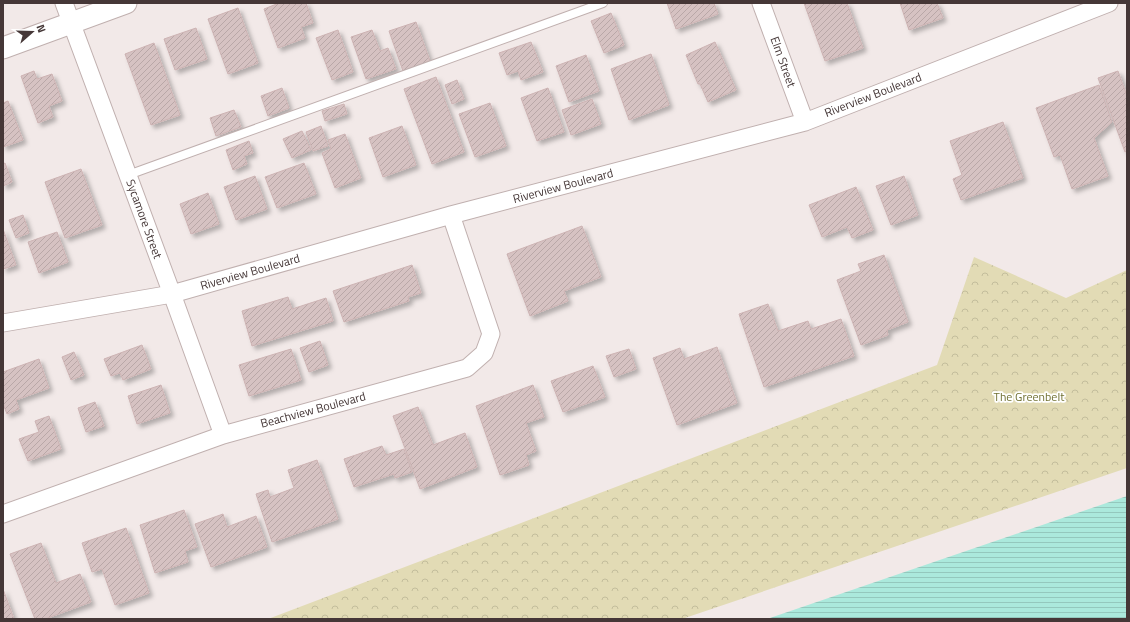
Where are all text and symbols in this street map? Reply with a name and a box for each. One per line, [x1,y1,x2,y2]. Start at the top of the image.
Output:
north arrow [12,12,52,52]
text: N [33,22,50,35]
street label: Elm Street [765,34,802,91]
street label: Riverview Boulevard [821,67,924,122]
street label: Riverview Boulevard [511,163,615,208]
street label: Sycamore Street [121,176,168,262]
street label: Riverview Boulevard [198,248,302,295]
street label: Beachview Boulevard [258,386,368,433]
park label: The Greenbelt [994,387,1065,406]

